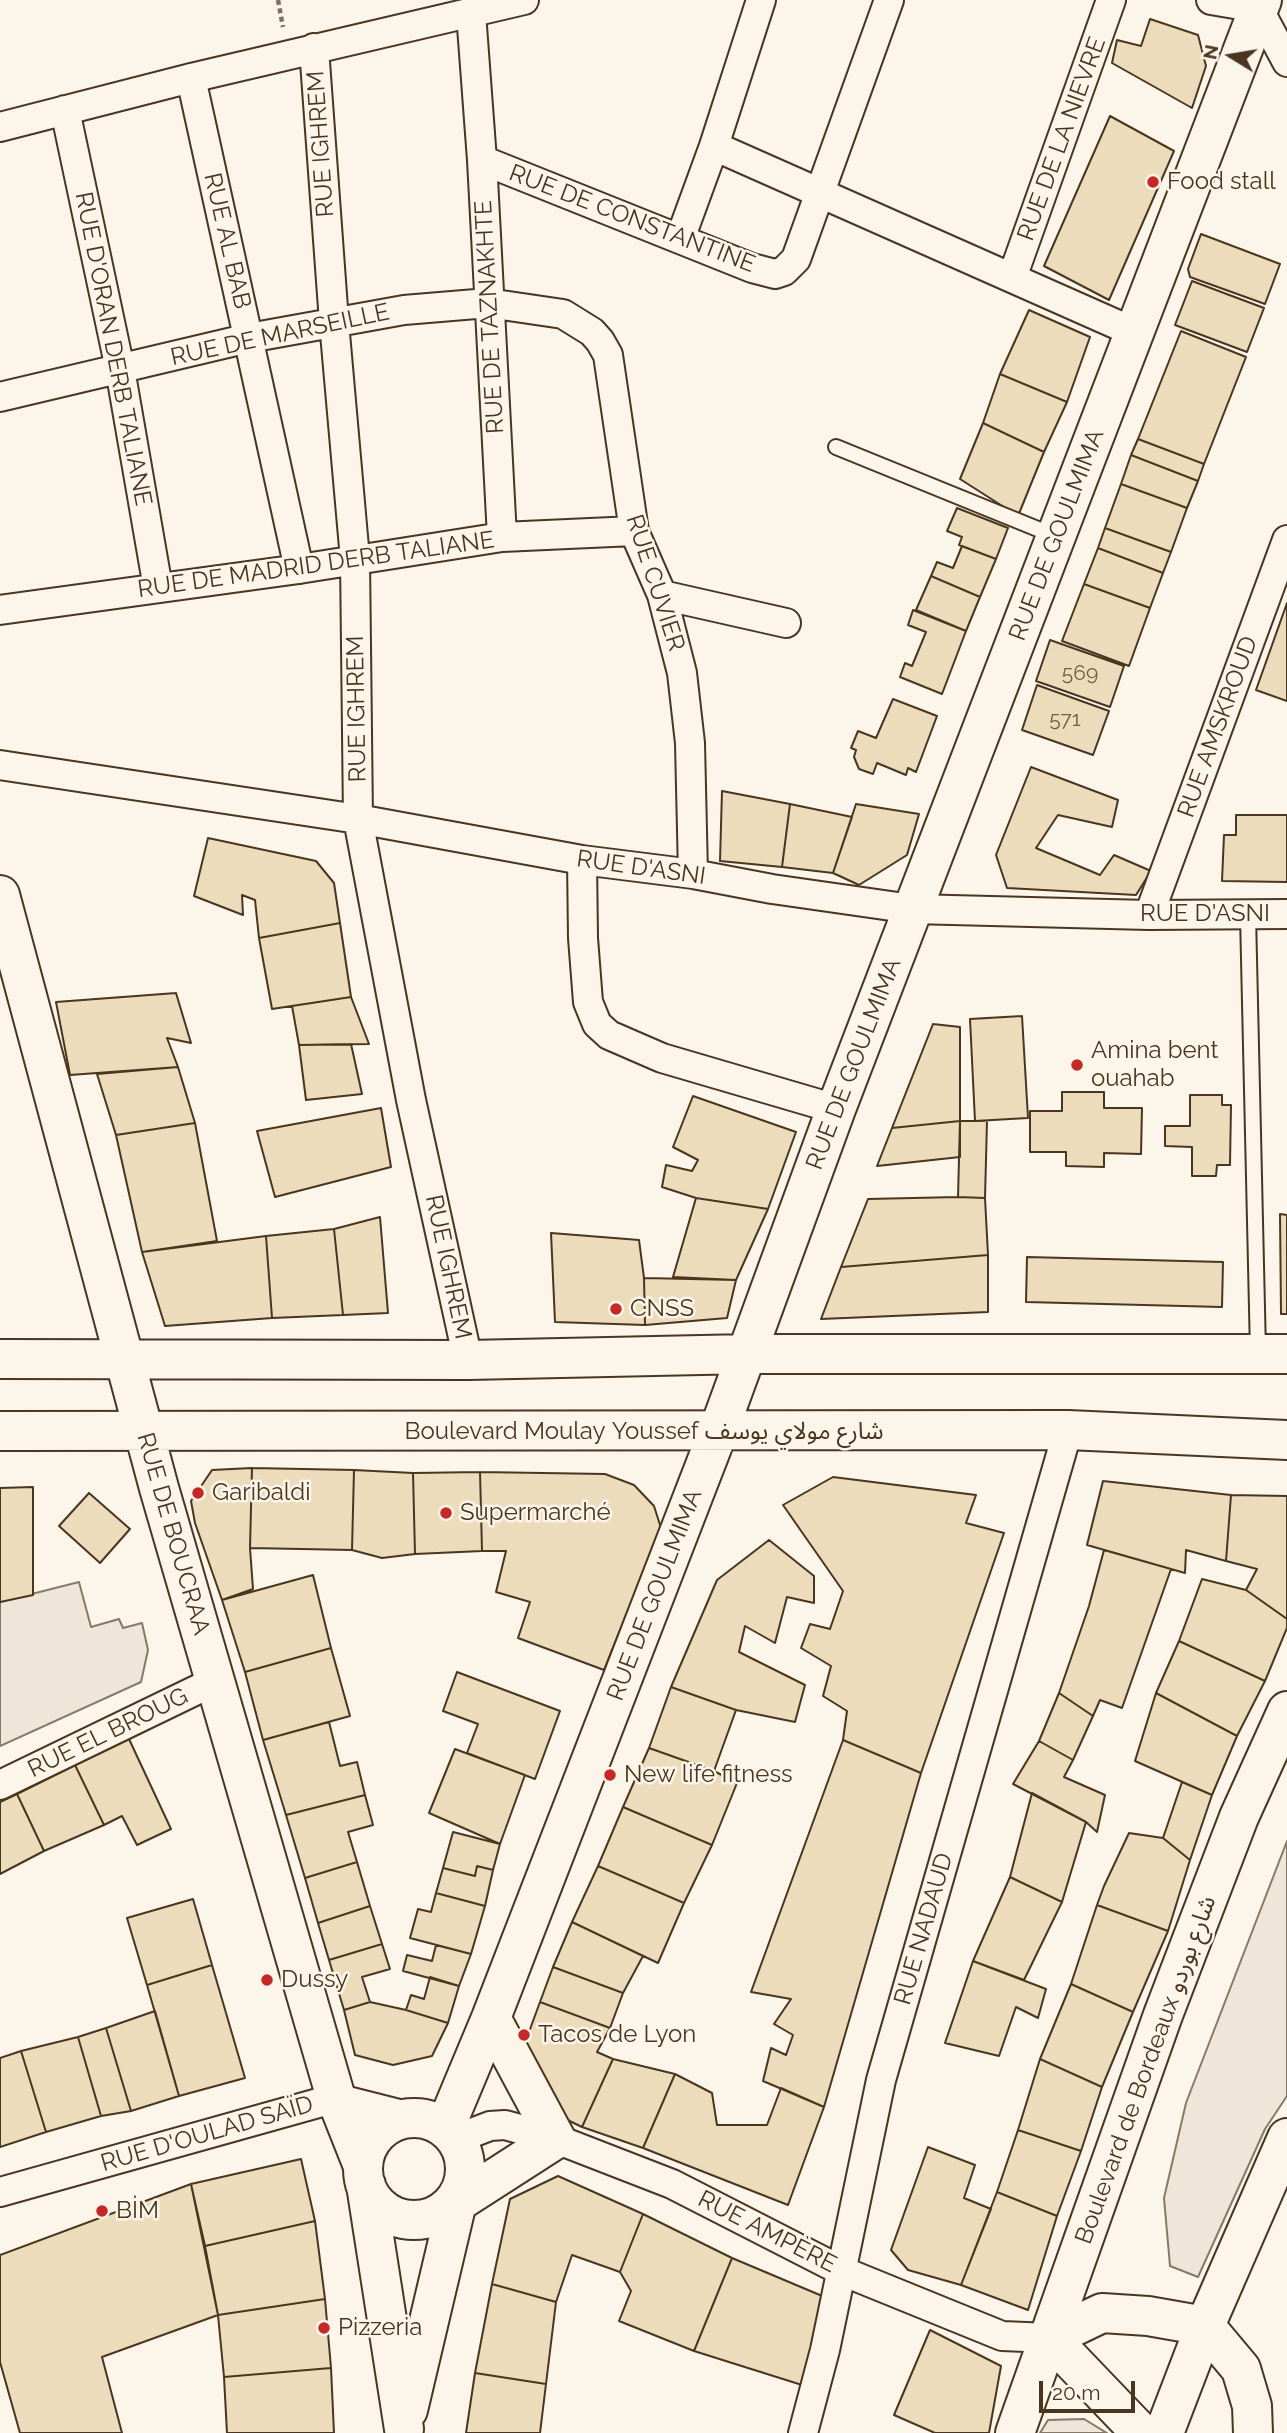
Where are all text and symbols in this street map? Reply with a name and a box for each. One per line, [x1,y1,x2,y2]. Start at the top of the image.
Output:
north arrow [1196,21,1266,91]
street label: RUE DE LA NIEVRE [1012,33,1112,245]
text: N [1198,43,1223,61]
street label: RUE IGHREM [302,70,340,218]
street label: RUE DE CONSTANTINE [505,159,759,279]
place label: Food stall [1167,168,1276,196]
street label: RUE AL BAB [197,170,257,312]
marker: Food stall [1145,174,1161,190]
street label: RUE D'ORAN DERB TALIANE [68,190,158,508]
street label: RUE DE TAZNAKHTE [469,199,511,435]
street label: RUE DE MARSEILLE [168,298,392,372]
street label: RUE DE GOULMIMA [1003,425,1111,645]
street label: RUE CUVIER [619,511,691,655]
street label: RUE DE MADRID DERB TALIANE [136,526,496,604]
street label: RUE AMSKROUD [1172,632,1264,822]
street label: RUE IGHREM [341,635,373,783]
house number: 569 [1062,661,1098,687]
house number: 571 [1049,707,1081,733]
street label: RUE D'ASNI [575,845,707,891]
street label: RUE D'ASNI [1140,900,1270,928]
street label: RUE DE GOULMIMA [800,954,908,1174]
place label: Amina bent ouahab [1091,1037,1219,1093]
marker: Amina bent ouahab [1069,1057,1085,1073]
street label: RUE IGHREM [419,1192,477,1342]
place label: CNSS [630,1295,694,1323]
marker: CNSS [608,1301,624,1317]
street label: Boulevard Moulay Youssef شارع مولاي يوسف [404,1418,884,1446]
street label: RUE DE BOUCRAA [130,1430,216,1638]
place label: Garibaldi [212,1479,310,1507]
marker: Garibaldi [190,1485,206,1501]
street label: RUE DE GOULMIMA [601,1485,709,1705]
place label: Supermarché [460,1499,611,1527]
marker: Supermarché [438,1505,454,1521]
street label: RUE EL BROUG [23,1682,193,1784]
place label: New life fitness [624,1761,793,1789]
marker: New life fitness [602,1767,618,1783]
street label: RUE NADAUD [889,1850,959,2008]
street label: Boulevard de Bordeaux شارع بوردو [1069,1892,1223,2248]
place label: Dussy [281,1966,348,1994]
marker: Dussy [259,1972,275,1988]
place label: Tacos de Lyon [538,2021,696,2049]
marker: Tacos de Lyon [516,2027,532,2043]
street label: RUE D'OULAD SAÏD [97,2090,317,2178]
street label: RUE AMPÈRE [693,2185,841,2279]
place label: BİM [116,2197,159,2225]
marker: BİM [94,2203,110,2219]
place label: Pizzeria [338,2314,422,2342]
marker: Pizzeria [316,2320,332,2336]
scale bar [1042,2366,1138,2410]
text: 20 m [1052,2380,1100,2405]

